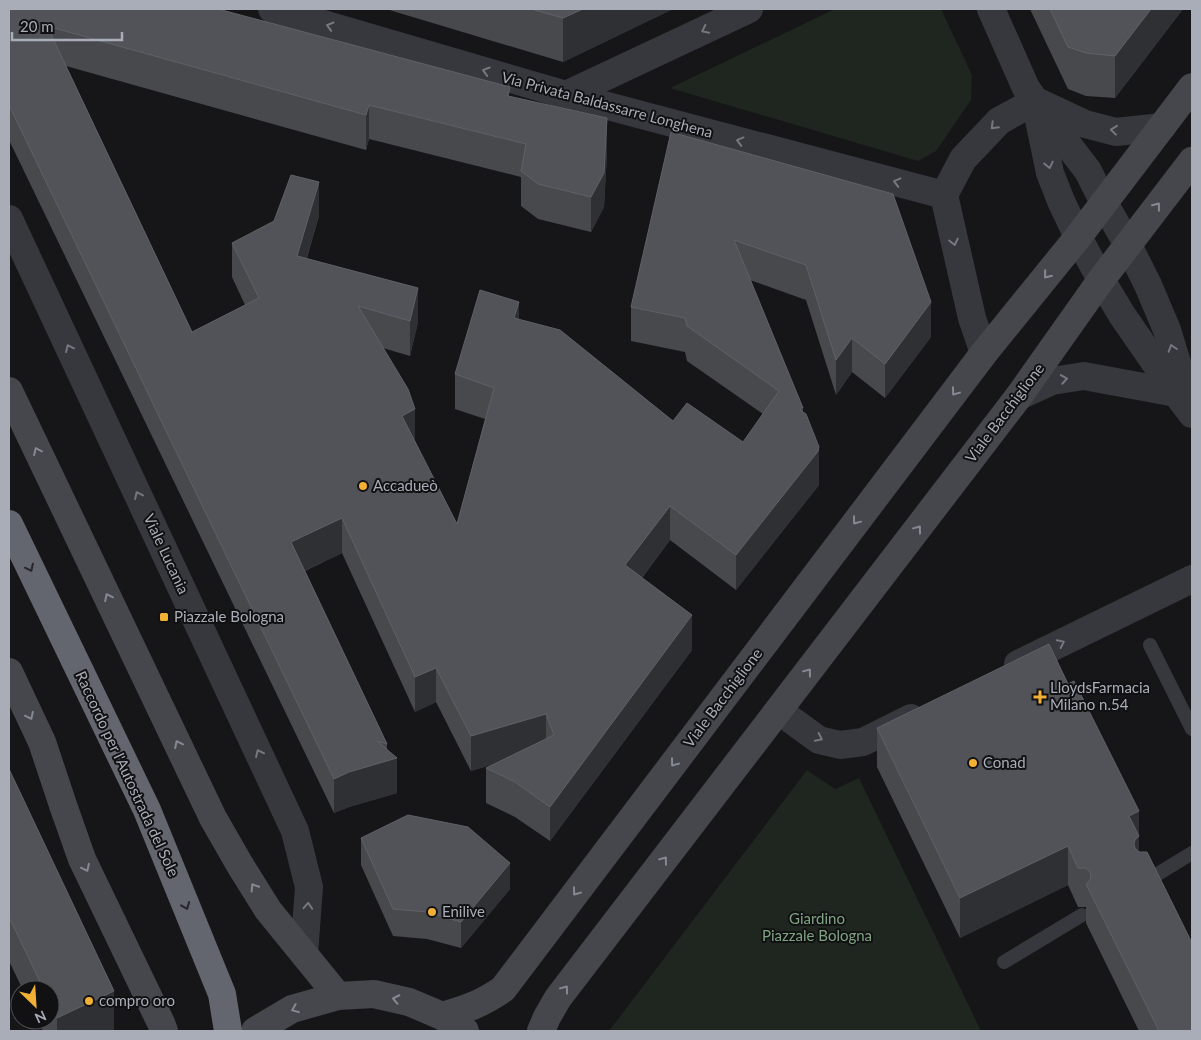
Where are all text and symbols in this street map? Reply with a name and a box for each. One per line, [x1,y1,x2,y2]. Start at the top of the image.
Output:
scale bar [12,10,122,42]
text: 20 m [20,17,54,35]
one-way arrow [327,21,335,31]
one-way arrow [702,24,711,34]
one-way arrow [482,67,491,77]
street label: Via Privata Baldassarre Longhena [500,67,715,141]
one-way arrow [991,121,1000,130]
one-way arrow [1109,125,1117,136]
one-way arrow [735,136,744,147]
one-way arrow [1043,161,1053,170]
one-way arrow [893,178,901,188]
one-way arrow [1151,202,1160,212]
one-way arrow [949,238,959,247]
one-way arrow [1044,269,1053,278]
one-way arrow [65,344,75,353]
one-way arrow [1168,345,1178,353]
street label: Viale Bacchiglione [961,359,1047,466]
one-way arrow [1060,374,1069,384]
one-way arrow [952,386,960,395]
one-way arrow [33,447,44,456]
place label: Accadueò [373,476,438,494]
marker: Accadueò [357,480,369,492]
one-way arrow [134,491,144,500]
street label: Viale Lucania [141,511,193,596]
one-way arrow [854,515,862,524]
one-way arrow [912,526,920,535]
one-way arrow [24,563,34,572]
one-way arrow [103,593,114,602]
place label: Piazzale Bologna [174,607,284,625]
marker: Piazzale Bologna [158,611,170,623]
one-way arrow [1056,639,1065,649]
street label: Viale Bacchiglione [679,644,765,751]
street label: Raccordo per l'Autostrada del Sole [72,668,184,879]
one-way arrow [803,669,811,678]
place label: LloydsFarmacia Milano n.54 [1050,678,1150,713]
marker: LloydsFarmacia Milano n.54 [1034,691,1046,703]
one-way arrow [24,710,34,719]
one-way arrow [814,732,823,742]
one-way arrow [174,740,184,749]
one-way arrow [255,749,265,758]
place label: Conad [983,753,1026,771]
one-way arrow [671,757,680,767]
marker: Conad [967,757,979,769]
one-way arrow [658,857,666,866]
one-way arrow [80,863,90,872]
one-way arrow [251,884,260,893]
one-way arrow [573,886,582,896]
one-way arrow [180,901,190,910]
one-way arrow [302,902,313,910]
place label: Enilive [442,902,485,920]
marker: Enilive [426,906,438,918]
park label: Giardino Piazzale Bologna [762,909,872,944]
north arrow [10,980,60,1030]
one-way arrow [559,985,568,995]
place label: compro oro [99,991,175,1009]
one-way arrow [392,994,401,1005]
marker: compro oro [83,995,95,1007]
one-way arrow [291,1003,300,1013]
text: N [32,1007,49,1027]

